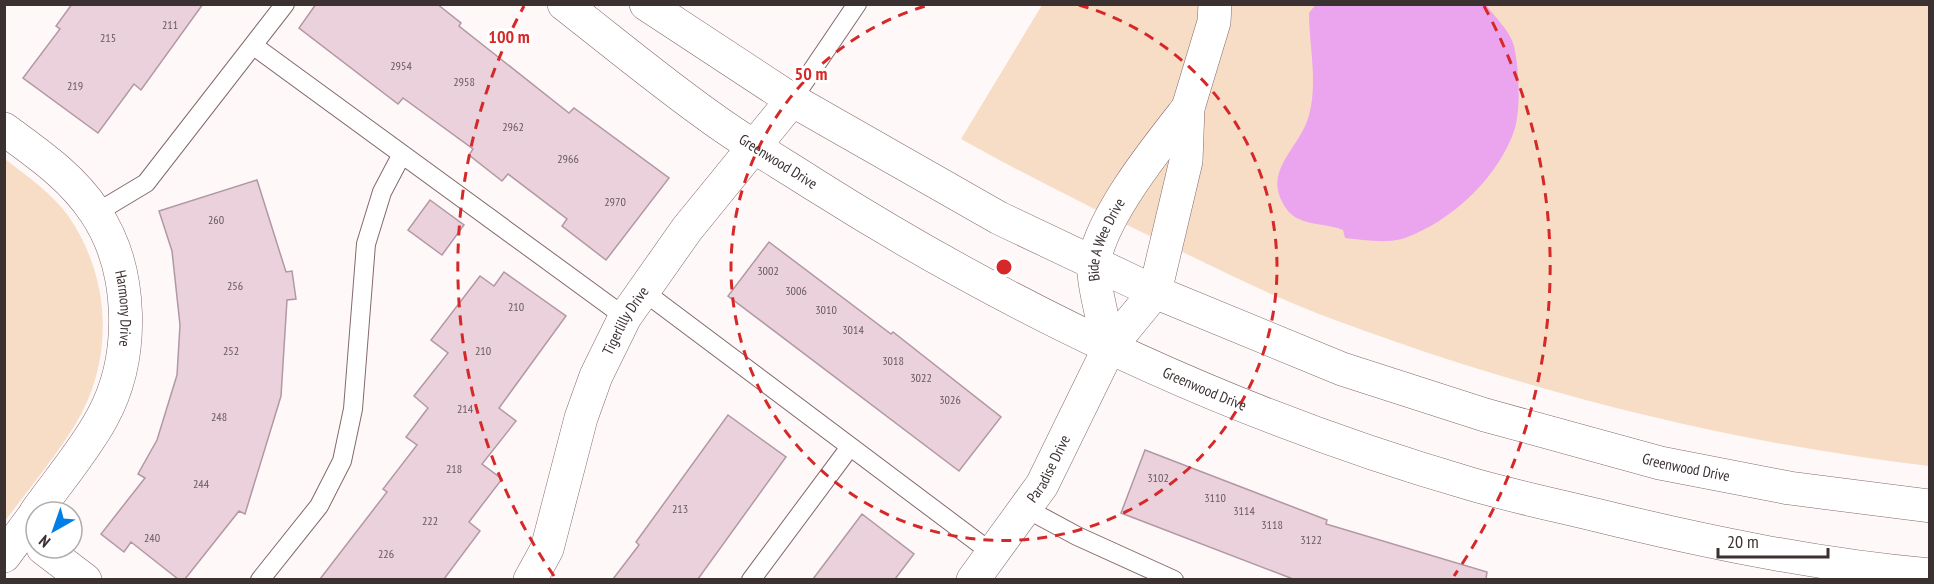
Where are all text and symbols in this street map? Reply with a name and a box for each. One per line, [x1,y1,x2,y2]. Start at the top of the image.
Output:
house number: 211 [162,17,178,32]
text: 100 m [488,25,530,48]
house number: 215 [100,30,116,45]
house number: 2954 [390,58,412,73]
text: 50 m [795,62,827,85]
house number: 2958 [453,74,475,89]
house number: 219 [67,78,83,93]
house number: 2962 [502,119,524,134]
street label: Greenwood Drive [735,129,821,193]
house number: 2966 [557,151,579,166]
house number: 2970 [604,194,626,209]
street label: Bide A Wee Drive [1084,195,1129,282]
house number: 260 [208,212,224,227]
centre of rings [994,257,1014,277]
house number: 3002 [757,263,779,278]
street label: Harmony Drive [111,268,136,348]
house number: 256 [227,278,243,293]
street label: Tigerlilly Drive [598,283,653,358]
house number: 3006 [785,283,807,298]
house number: 210 [508,299,524,314]
house number: 3010 [815,302,837,317]
house number: 3014 [842,322,864,337]
house number: 252 [223,343,239,358]
house number: 210 [475,343,491,358]
house number: 3018 [882,353,904,368]
street label: Greenwood Drive [1160,363,1249,415]
house number: 3022 [910,370,932,385]
house number: 3026 [939,392,961,407]
house number: 214 [457,401,474,416]
house number: 248 [211,409,227,424]
street label: Paradise Drive [1022,432,1074,506]
street label: Greenwood Drive [1640,449,1732,485]
house number: 218 [446,461,462,476]
house number: 3102 [1147,470,1169,485]
house number: 244 [193,476,210,491]
house number: 3110 [1204,490,1226,505]
north arrow [24,500,84,560]
house number: 213 [672,501,688,516]
house number: 3114 [1233,503,1255,518]
house number: 222 [422,513,438,528]
house number: 3118 [1261,517,1283,532]
scale bar [1718,521,1828,559]
house number: 240 [144,530,160,545]
text: 20 m [1727,530,1759,553]
text: N [35,531,54,552]
house number: 3122 [1300,532,1322,547]
house number: 226 [378,546,394,561]

